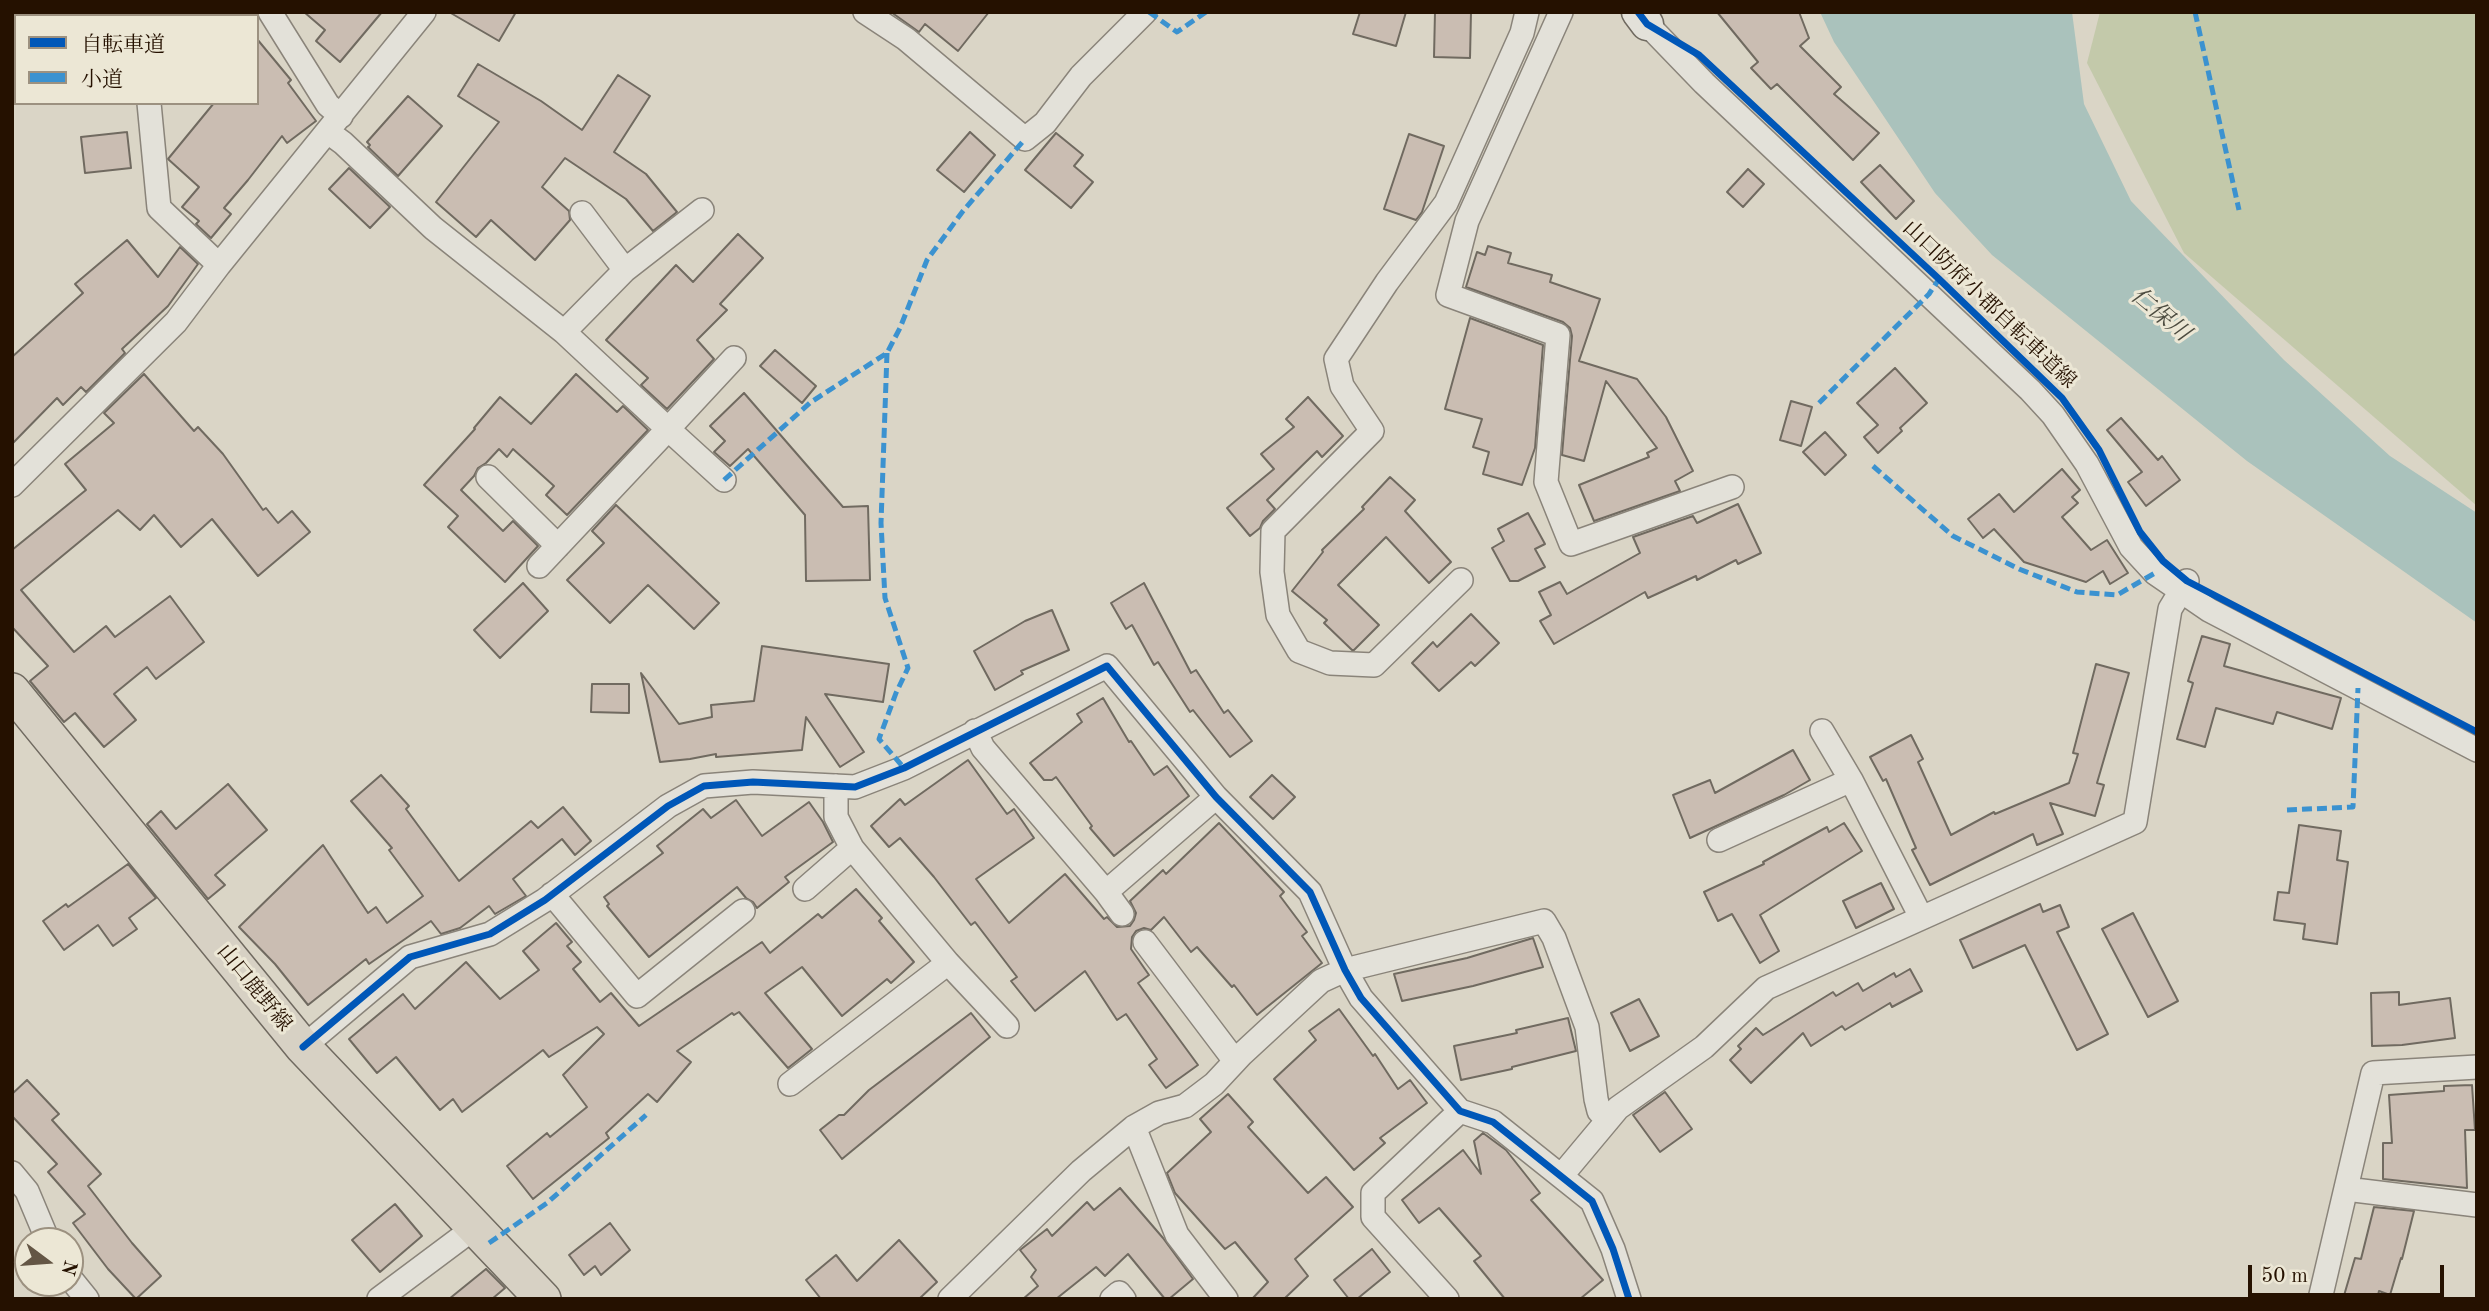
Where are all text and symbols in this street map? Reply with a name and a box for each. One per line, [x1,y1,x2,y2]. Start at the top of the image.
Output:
legend [14,14,259,105]
text: 自転車道 [81,35,165,56]
text: 小道 [81,70,123,91]
street label: 山口防府小郡自転車道線 [1897,216,2081,394]
water label: 仁保川 [2125,282,2195,348]
street label: 山口鹿野線 [211,939,297,1037]
north arrow [14,1227,84,1297]
scale bar [2251,1252,2447,1296]
text: N [57,1258,79,1277]
text: 50 m [2261,1266,2308,1287]

